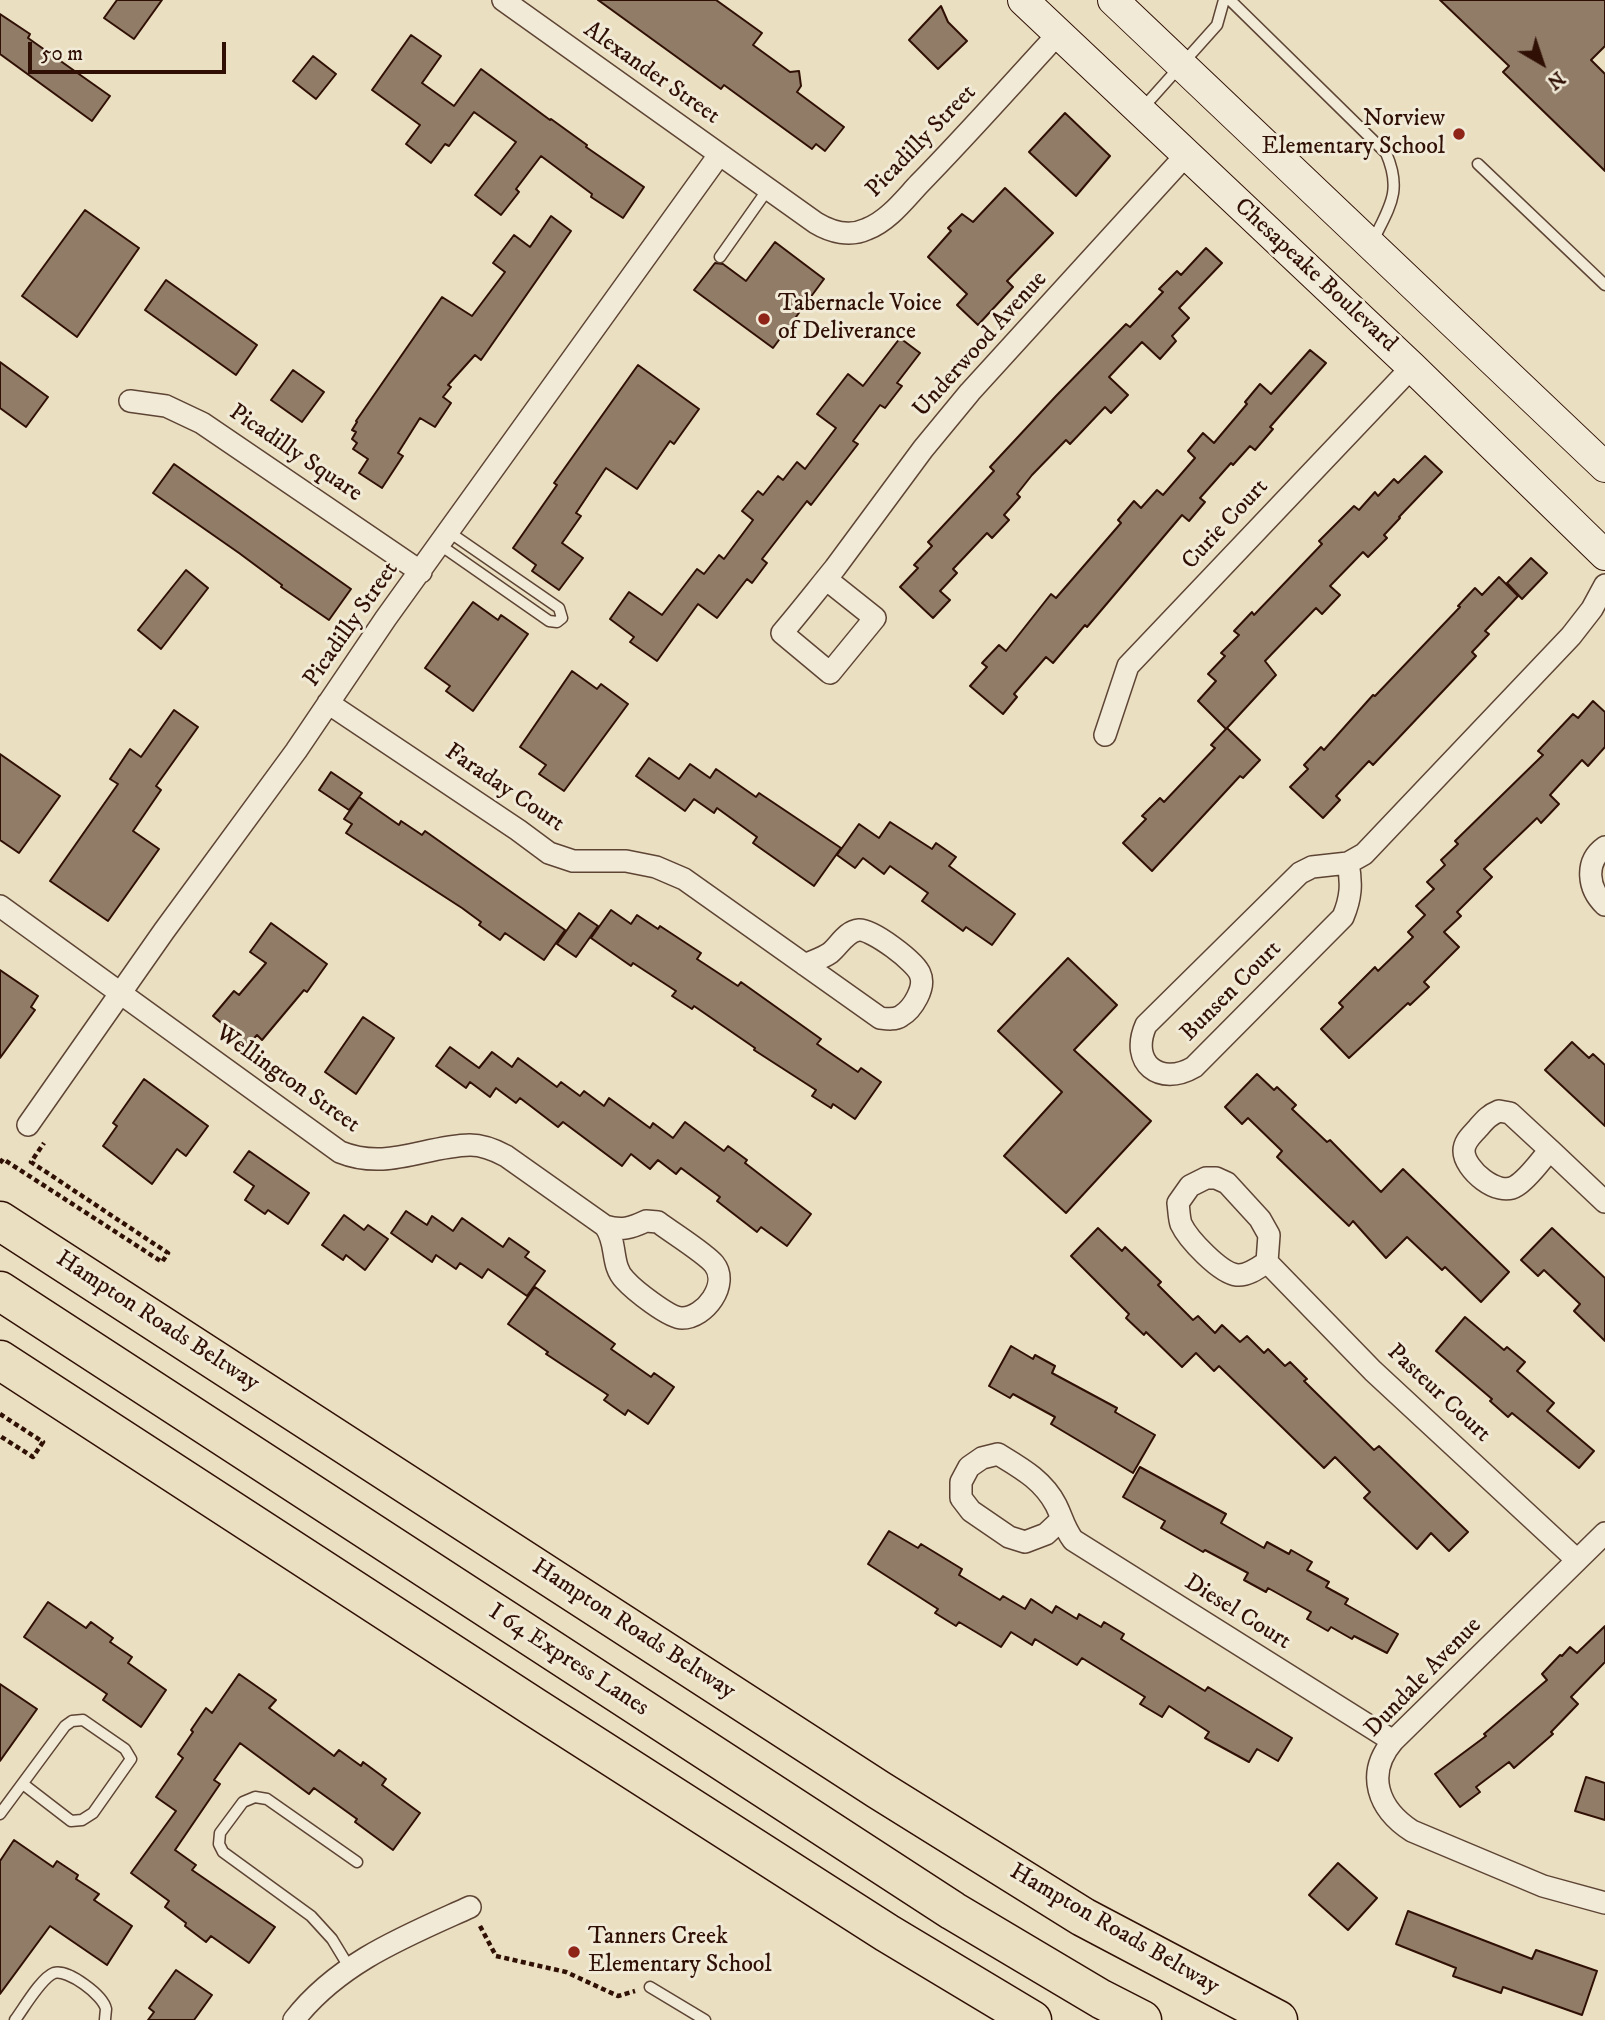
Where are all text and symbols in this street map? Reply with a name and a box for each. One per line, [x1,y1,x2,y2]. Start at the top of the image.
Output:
street label: Alexander Street [577,16,725,132]
scale bar [32,28,229,72]
north arrow [1507,28,1577,98]
text: 50 m [41,41,83,67]
text: N [1542,66,1569,94]
street label: Picadilly Street [861,79,983,205]
place label: Norview Elementary School [1261,106,1445,162]
marker: Norview Elementary School [1451,126,1467,142]
street label: Chesapeake Boulevard [1227,193,1403,359]
street label: Underwood Avenue [908,266,1054,424]
place label: Tabernacle Voice of Deliverance [778,291,942,347]
marker: Tabernacle Voice of Deliverance [756,311,772,327]
street label: Picadilly Square [223,399,367,509]
street label: Curie Court [1177,474,1275,576]
street label: Picadilly Street [298,557,406,693]
street label: Faraday Court [439,739,569,839]
street label: Bunsen Court [1176,936,1288,1048]
street label: Wellington Street [209,1020,365,1140]
street label: Hampton Roads Beltway [50,1245,264,1399]
street label: Pasteur Court [1380,1339,1496,1449]
street label: Hampton Roads Beltway [526,1553,740,1707]
street label: Diesel Court [1178,1569,1296,1657]
street label: I 64 Express Lanes [483,1598,653,1724]
street label: Dundale Avenue [1360,1612,1488,1744]
street label: Hampton Roads Beltway [1004,1858,1224,2002]
place label: Tanners Creek Elementary School [588,1924,772,1980]
marker: Tanners Creek Elementary School [566,1944,582,1960]

